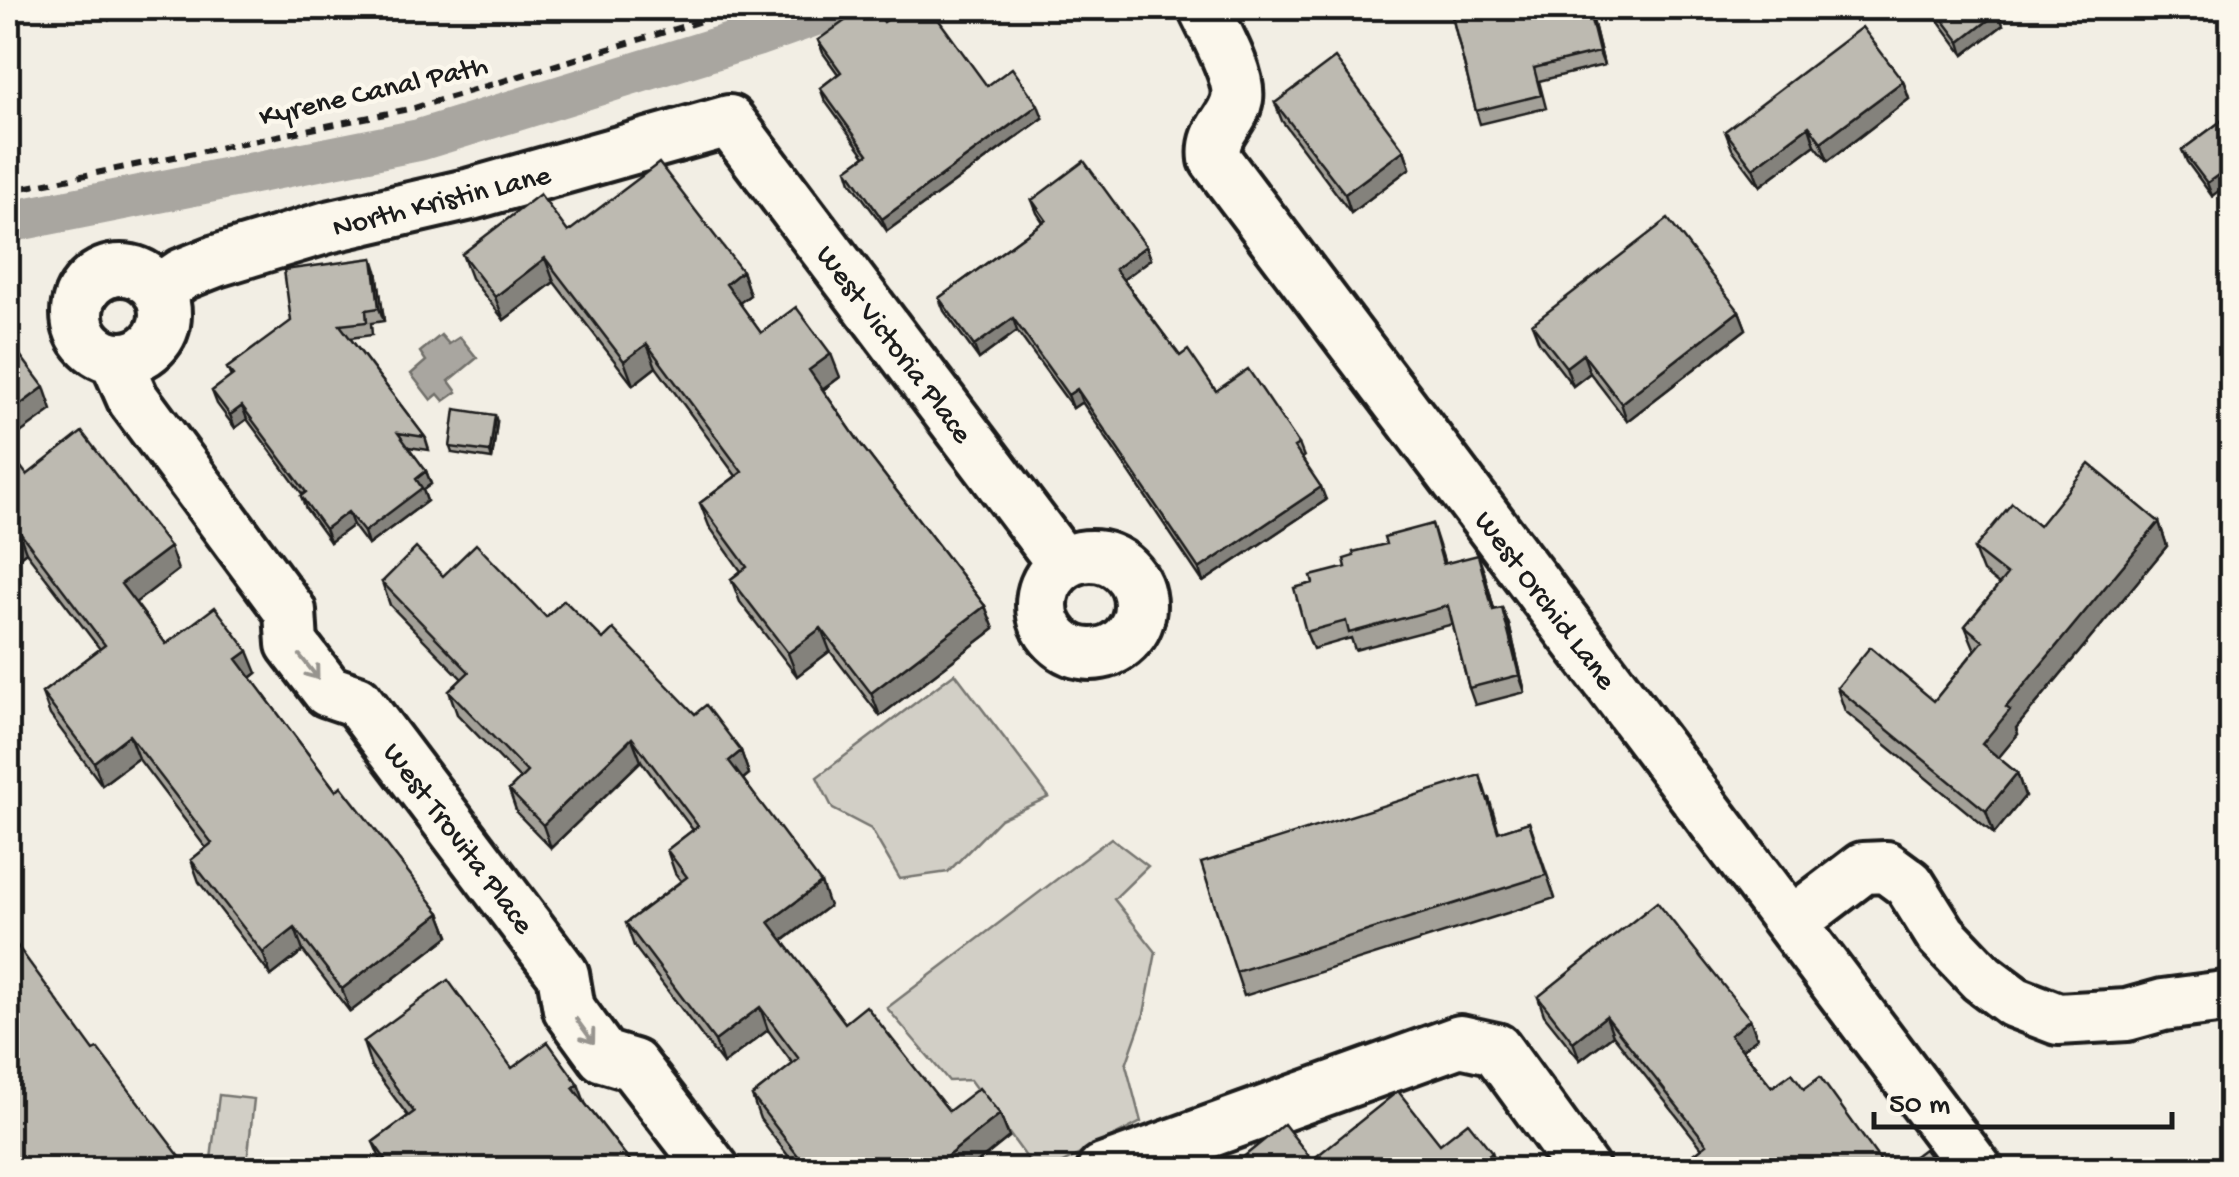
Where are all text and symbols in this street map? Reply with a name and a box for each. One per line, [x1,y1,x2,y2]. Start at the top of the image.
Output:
street label: Kyrene Canal Path [256,50,492,137]
street label: North Kristin Lane [329,159,555,247]
street label: West Victoria Place [807,240,979,452]
street label: West Orchid Lane [1465,505,1622,698]
one-way arrow [298,653,320,679]
street label: West Trovita Place [373,737,540,943]
one-way arrow [574,1017,595,1044]
scale bar [1874,1067,2172,1129]
text: 50 m [1889,1089,1950,1124]

